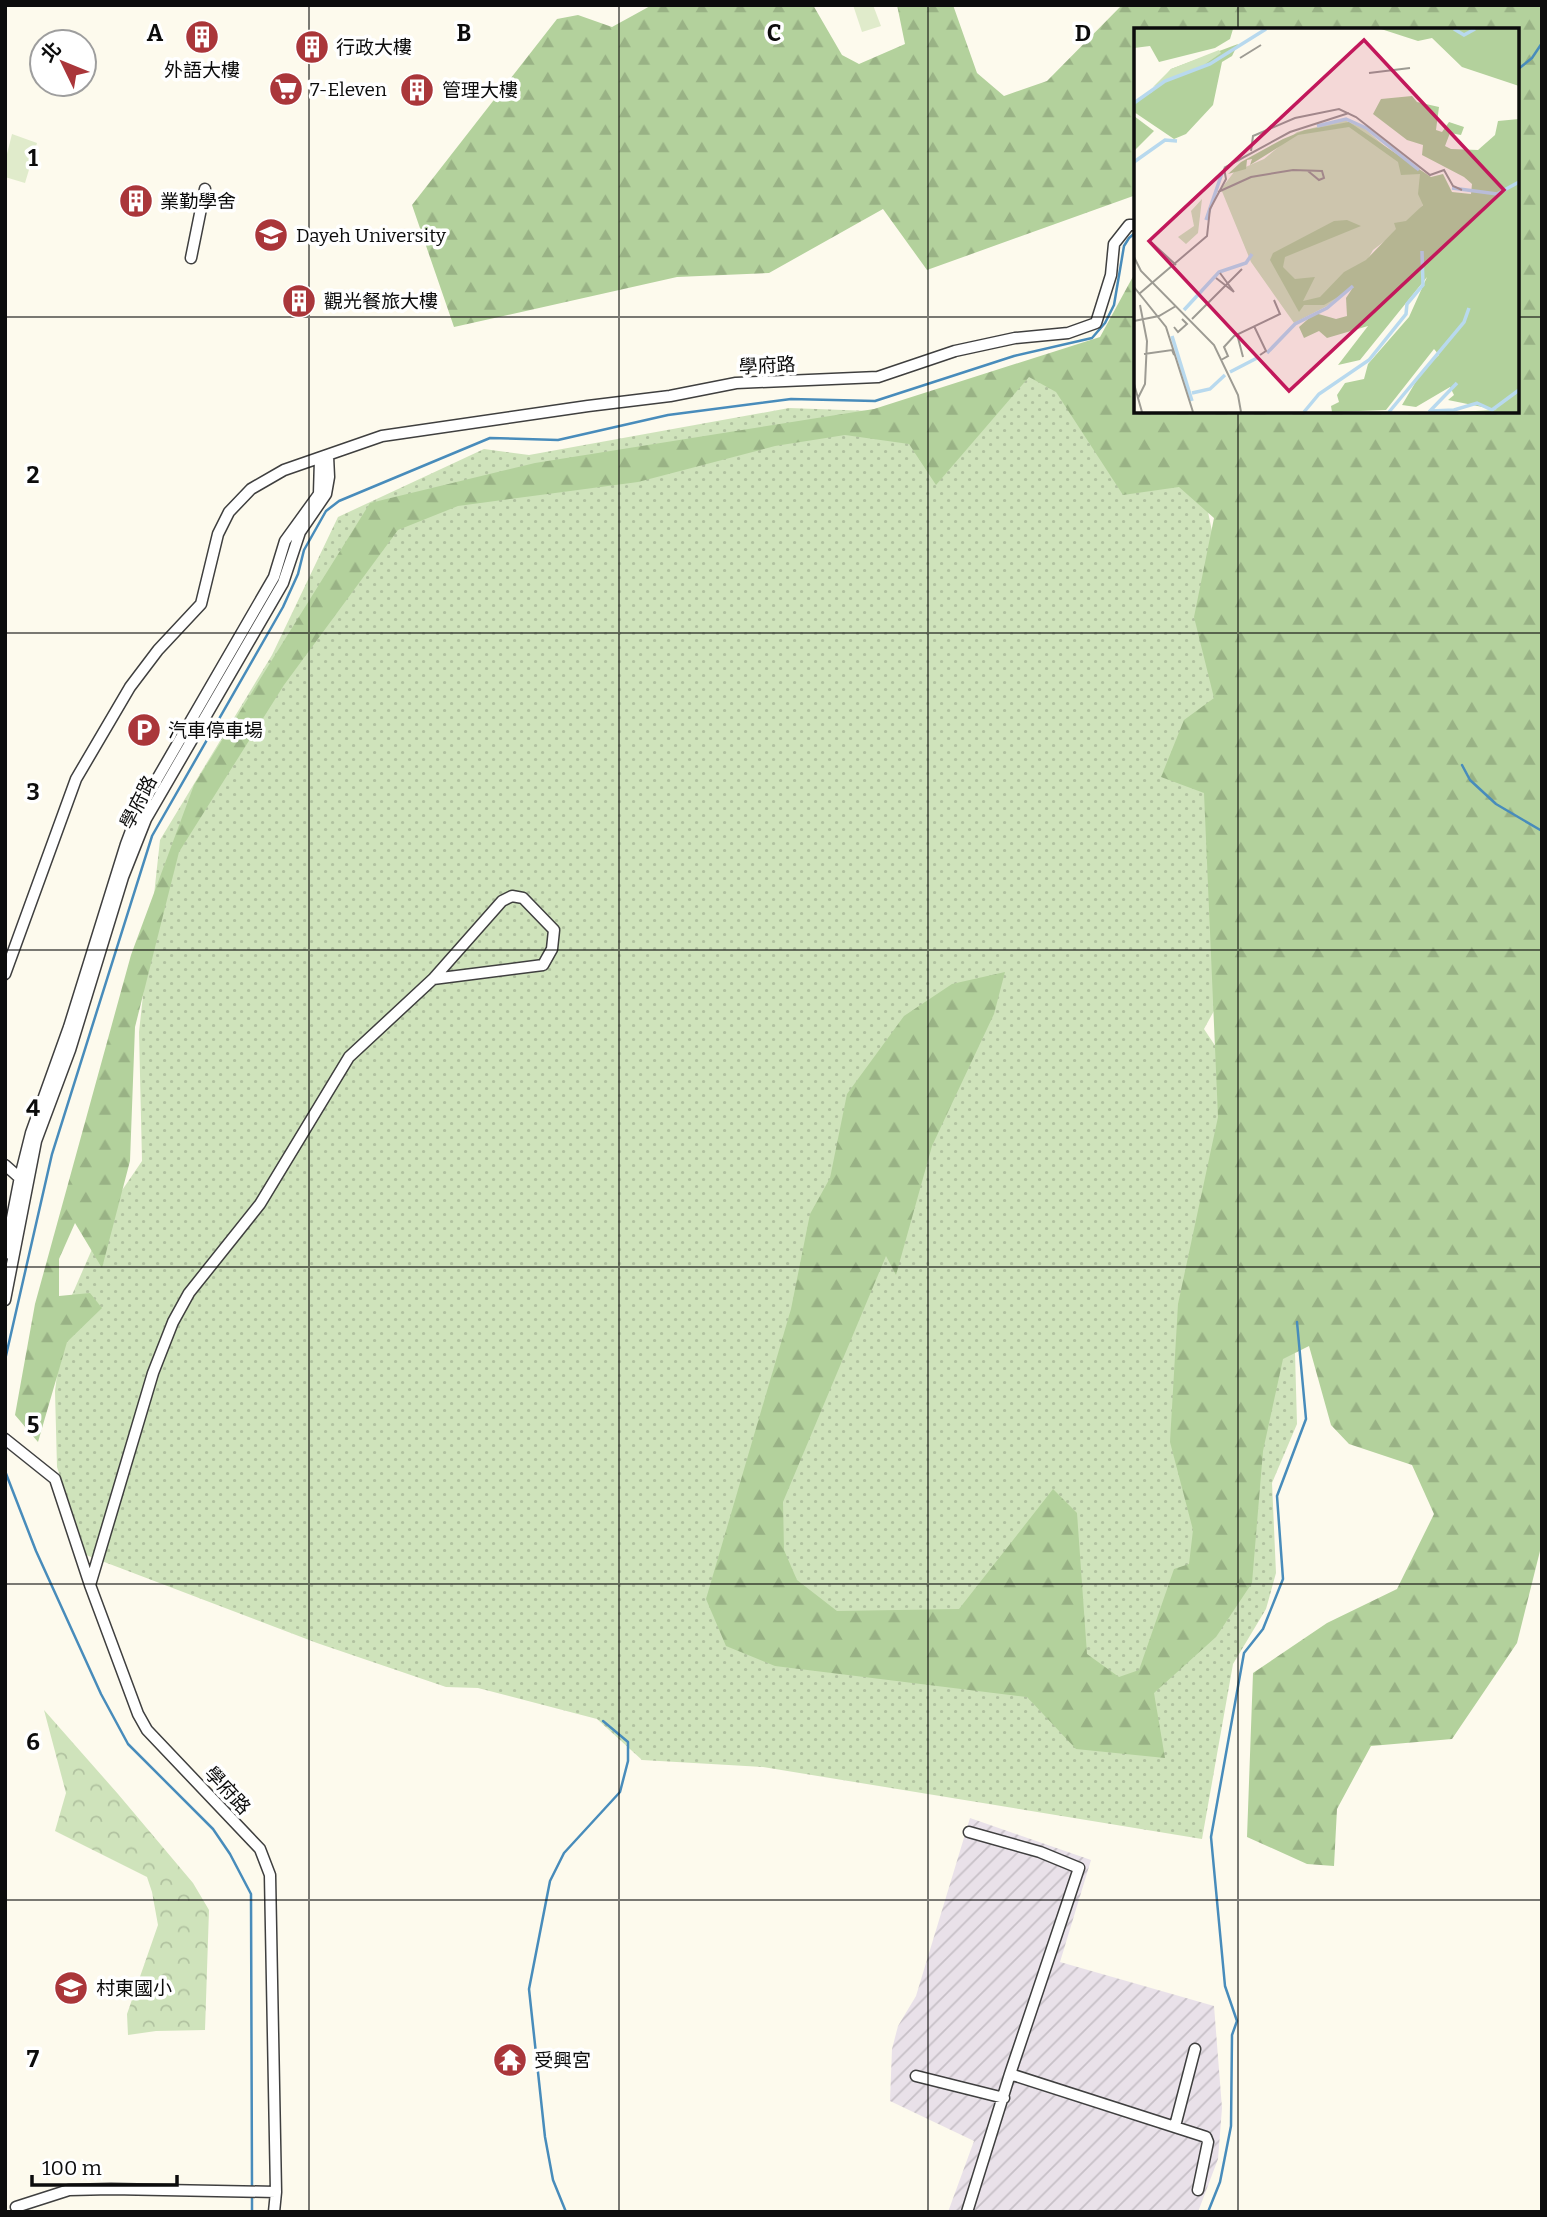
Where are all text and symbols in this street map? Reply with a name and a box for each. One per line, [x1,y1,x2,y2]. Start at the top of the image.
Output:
building icon: 外語大樓 [183,18,221,56]
text: A [147,19,164,47]
text: B [457,19,471,47]
text: C [767,19,781,47]
text: D [1075,19,1091,47]
north arrow [28,28,98,98]
building icon: 行政大樓 [293,28,331,66]
inset map [1134,28,1519,413]
place label: 行政大樓 [336,36,412,59]
text: 北 [36,37,66,67]
place label: 外語大樓 [164,59,240,82]
supermarket icon: 7-Eleven [267,70,305,108]
building icon: 管理大樓 [398,71,436,109]
place label: 7-Eleven [310,78,387,101]
place label: 管理大樓 [442,79,518,102]
text: 1 [28,144,38,172]
building icon: 業勤學舍 [117,182,155,220]
place label: 業勤學舍 [160,190,236,213]
school or university icon: Dayeh University [252,216,290,254]
place label: Dayeh University [296,224,447,247]
building icon: 觀光餐旅大樓 [280,282,318,320]
place label: 觀光餐旅大樓 [324,290,438,313]
street label: 學府路 [738,353,796,378]
text: 2 [27,461,40,489]
parking icon: 汽車停車場 [125,711,163,749]
place label: 汽車停車場 [168,719,263,742]
street label: 學府路 [115,772,162,833]
text: 3 [26,778,40,806]
text: 4 [26,1094,40,1122]
text: 5 [27,1411,39,1439]
text: 6 [26,1728,40,1756]
street label: 學府路 [200,1762,255,1819]
school or university icon: 村東國小 [52,1969,90,2007]
place label: 村東國小 [96,1977,172,2000]
temple icon: 受興宮 [491,2041,529,2079]
text: 7 [27,2045,40,2073]
place label: 受興宮 [534,2049,591,2072]
scale bar [32,2144,177,2188]
text: 100 m [42,2155,102,2181]

